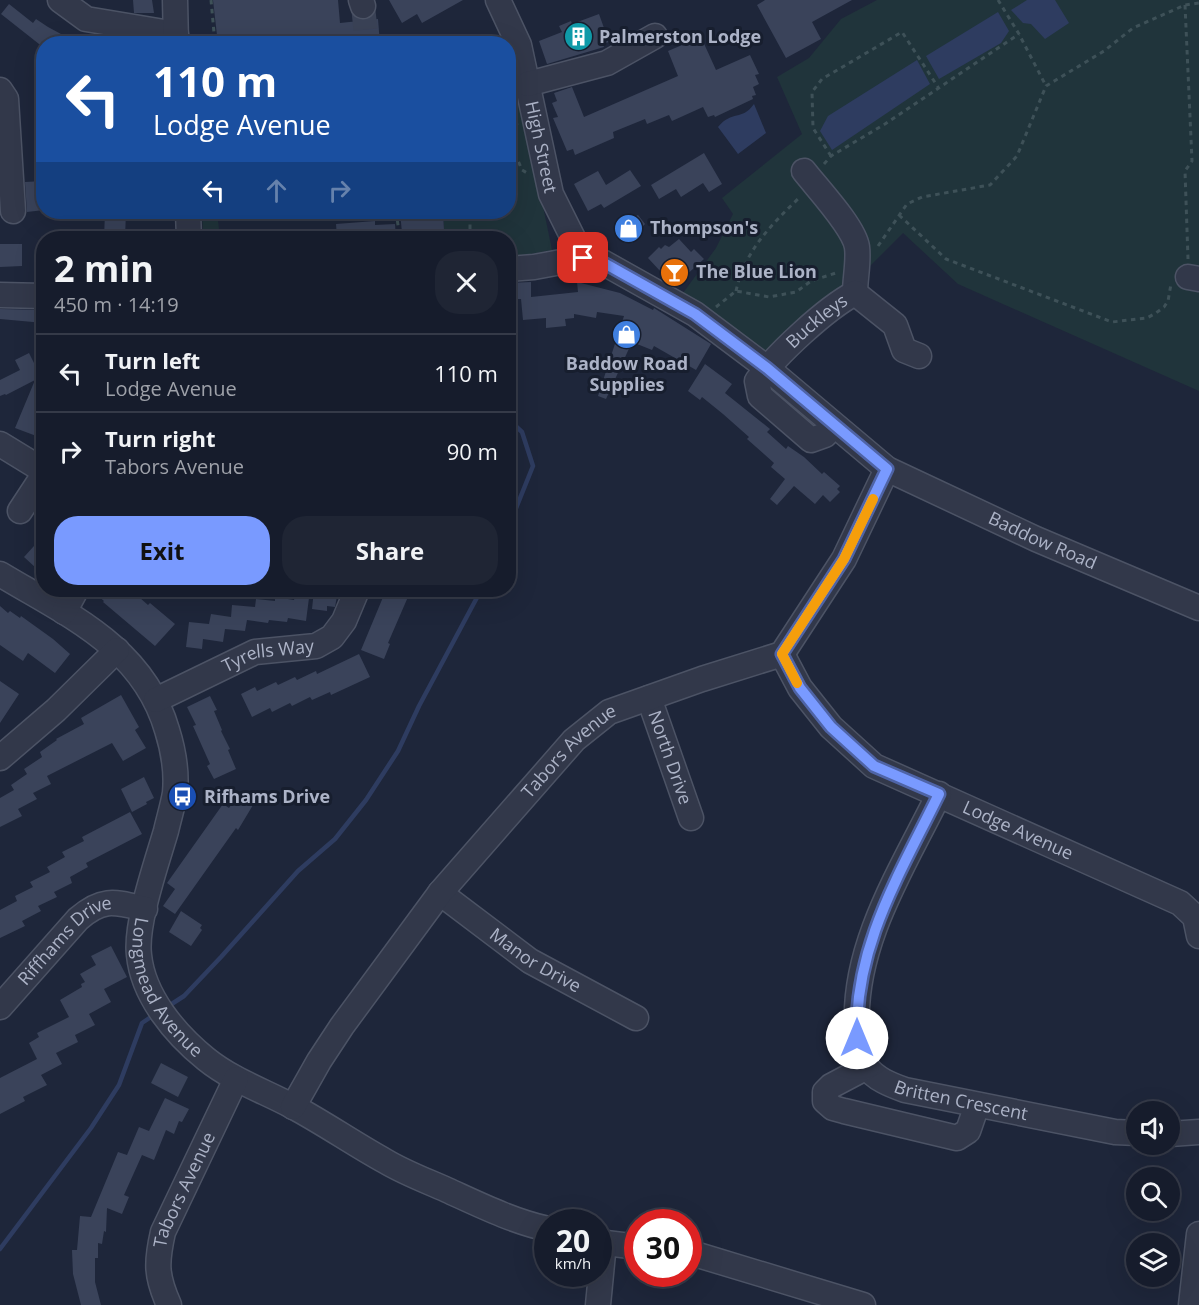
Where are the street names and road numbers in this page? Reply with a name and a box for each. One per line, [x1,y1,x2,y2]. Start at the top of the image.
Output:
street label: High Street [520,99,563,195]
street label: Buckleys [780,288,852,353]
street label: Baddow Road [985,505,1101,574]
street label: Tyrells Way [218,633,316,677]
street label: Tabors Avenue [516,698,619,803]
street label: North Drive [643,707,698,807]
street label: Lodge Avenue [959,794,1077,865]
street label: Riffhams Drive [12,890,113,990]
street label: Longmead Avenue [127,916,208,1062]
street label: Manor Drive [485,922,586,997]
street label: Britten Crescent [891,1074,1030,1125]
street label: Tabors Avenue [147,1128,220,1249]

